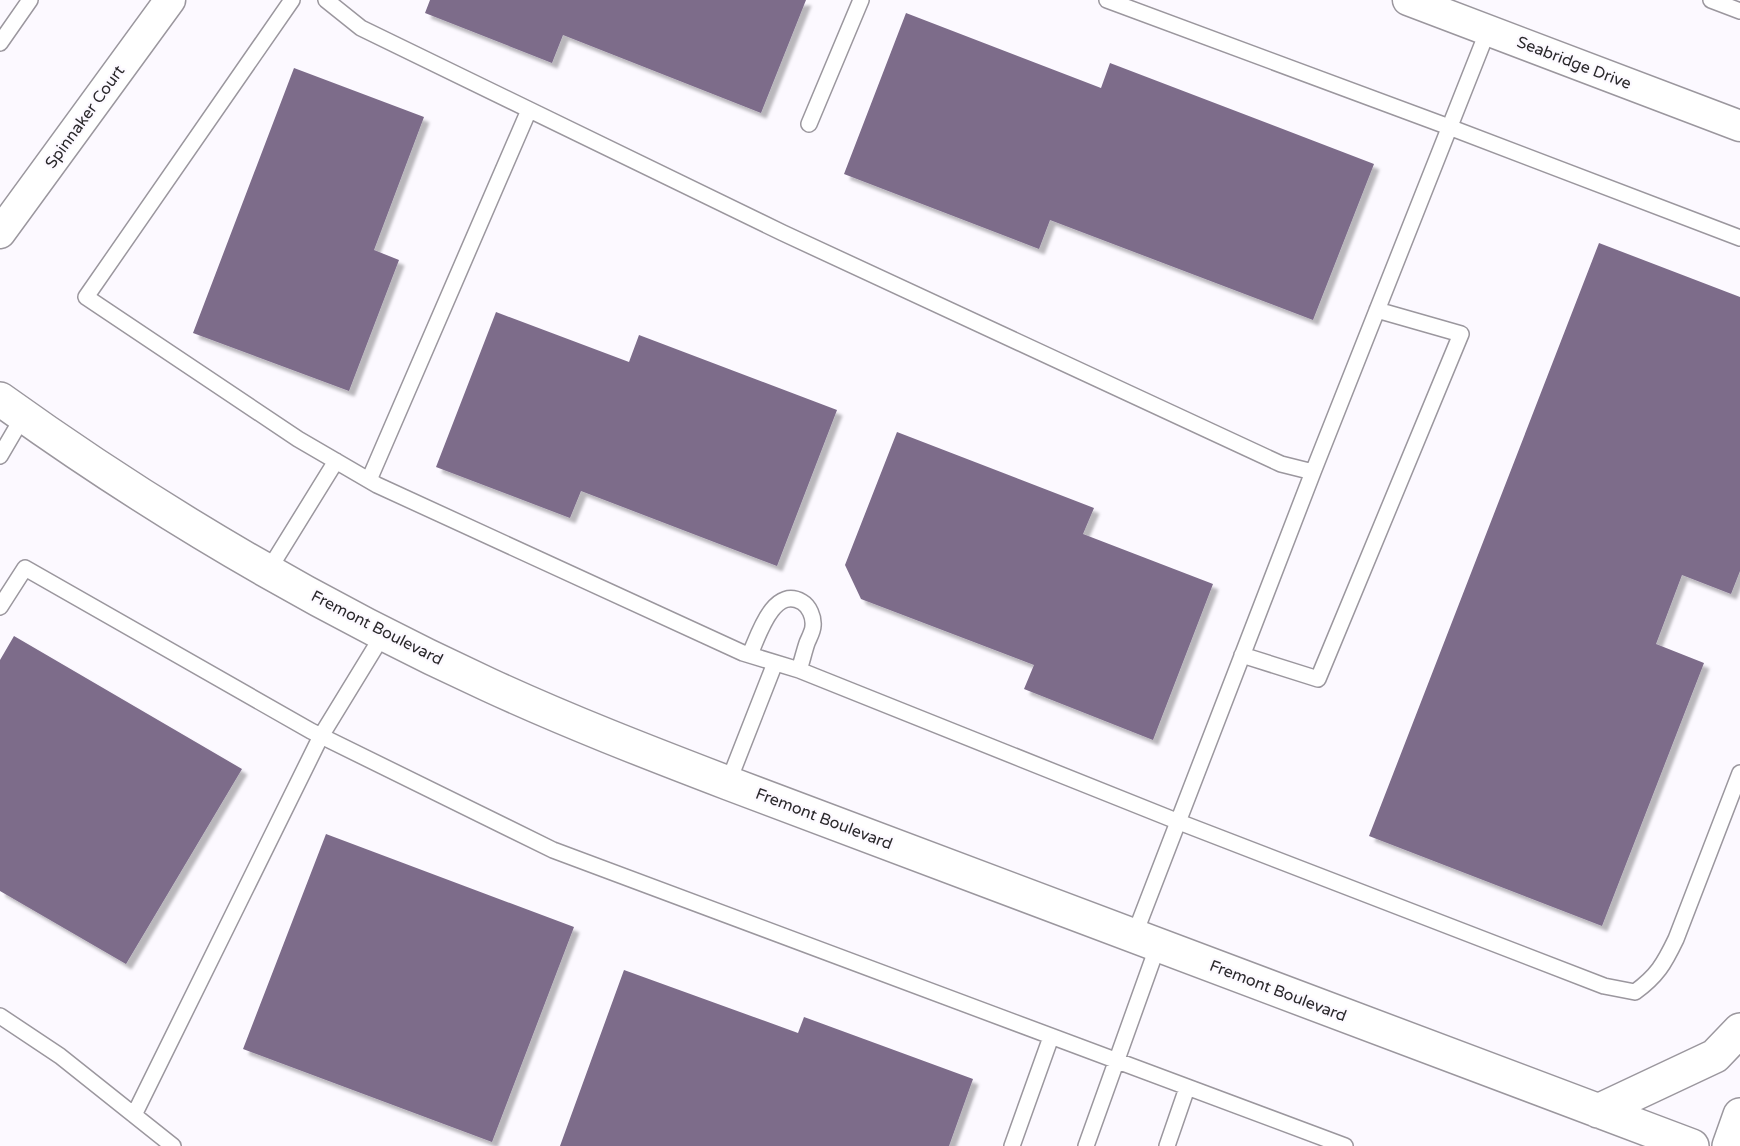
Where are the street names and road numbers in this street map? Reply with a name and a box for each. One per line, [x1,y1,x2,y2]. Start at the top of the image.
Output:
street label: Seabridge Drive [1514,32,1634,94]
street label: Spinnaker Court [41,61,129,173]
street label: Fremont Boulevard [308,586,446,670]
street label: Fremont Boulevard [753,784,895,854]
street label: Fremont Boulevard [1207,956,1349,1026]

